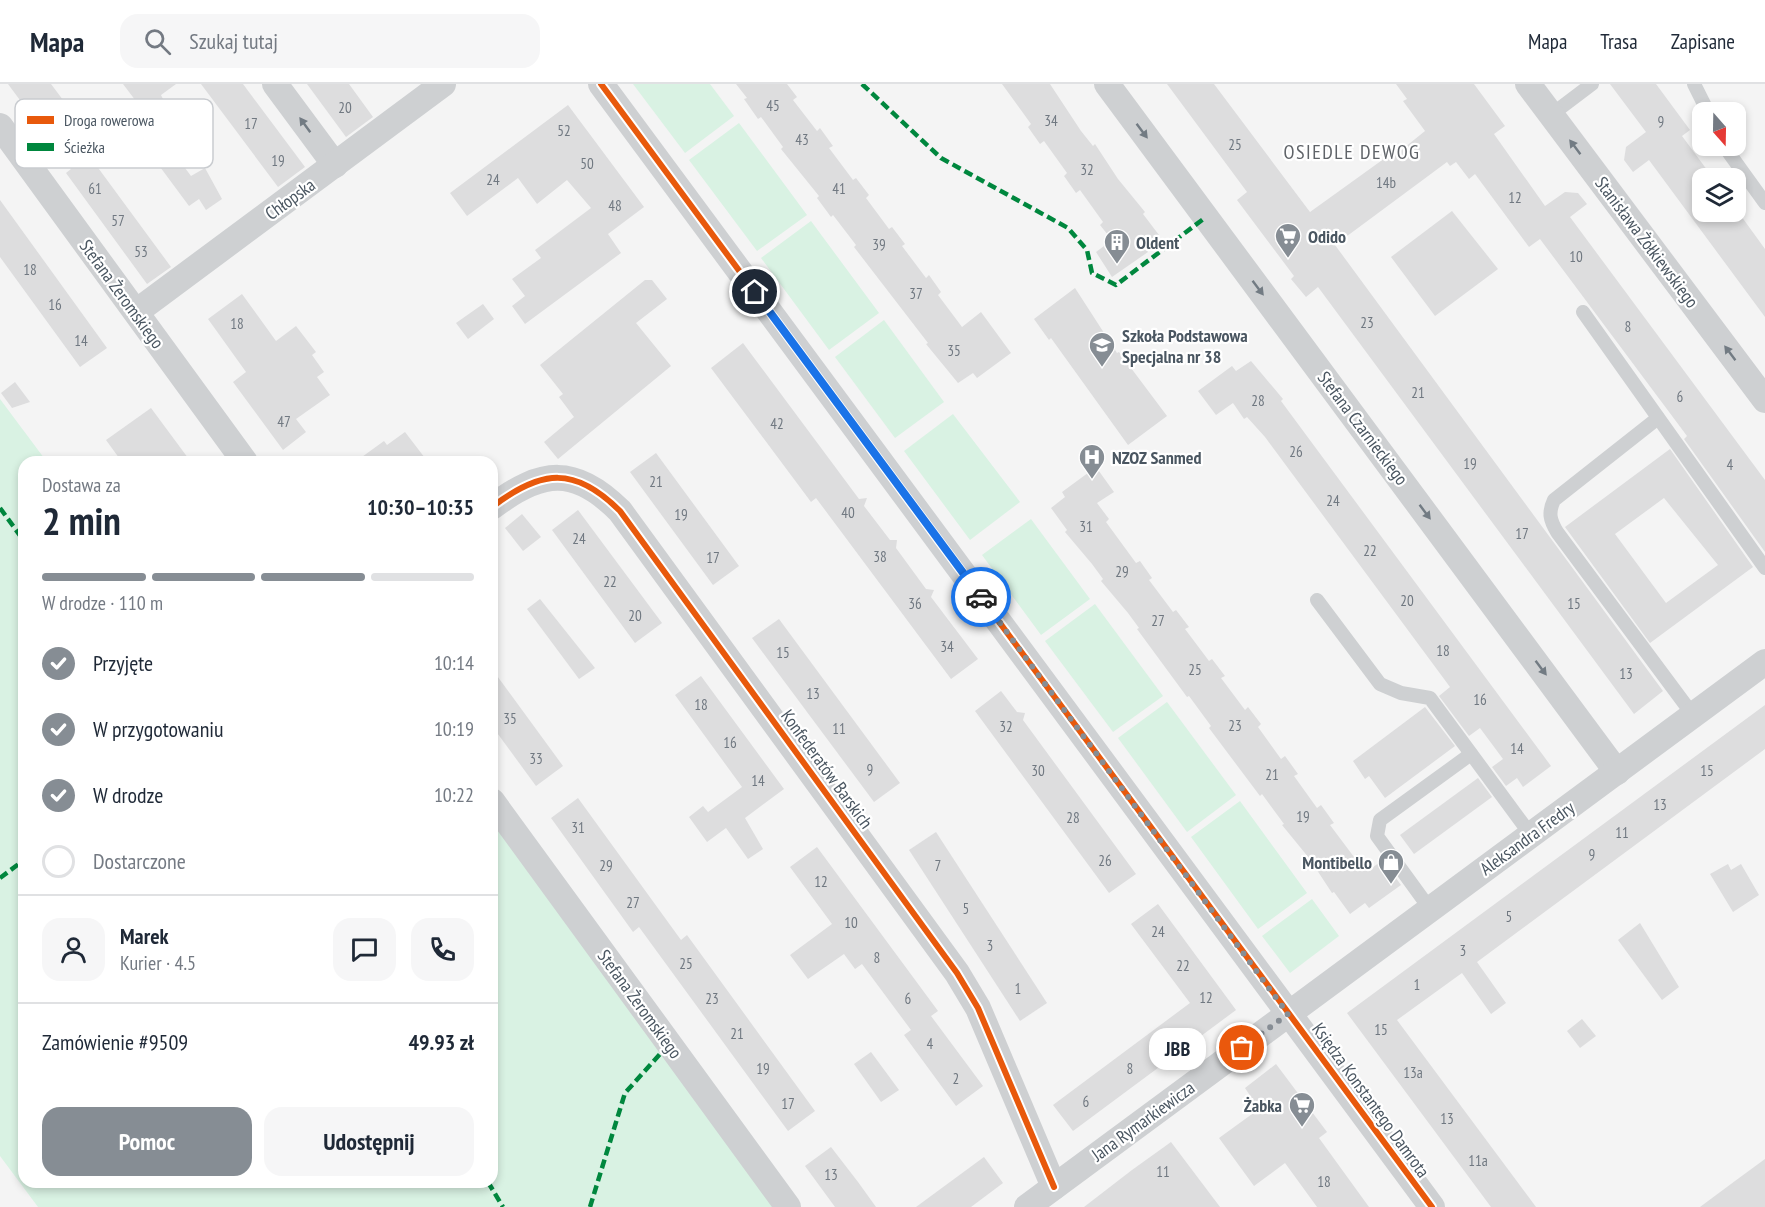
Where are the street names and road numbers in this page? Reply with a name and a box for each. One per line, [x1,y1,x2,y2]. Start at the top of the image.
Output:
street label: Stanisława Żółkiewskiego [1590,172,1704,312]
street label: Chłopska [260,173,320,225]
street label: Stefana Żeromskiego [75,235,169,353]
street label: Stefana Czarnieckiego [1313,367,1413,490]
street label: Konfederatów Barskich [776,705,878,833]
street label: Aleksandra Fredry [1475,796,1579,880]
street label: Stefana Żeromskiego [593,945,687,1063]
street label: Księdza Konstantego Damrota [1307,1018,1435,1182]
street label: Jana Rymarkiewicza [1086,1076,1199,1167]

